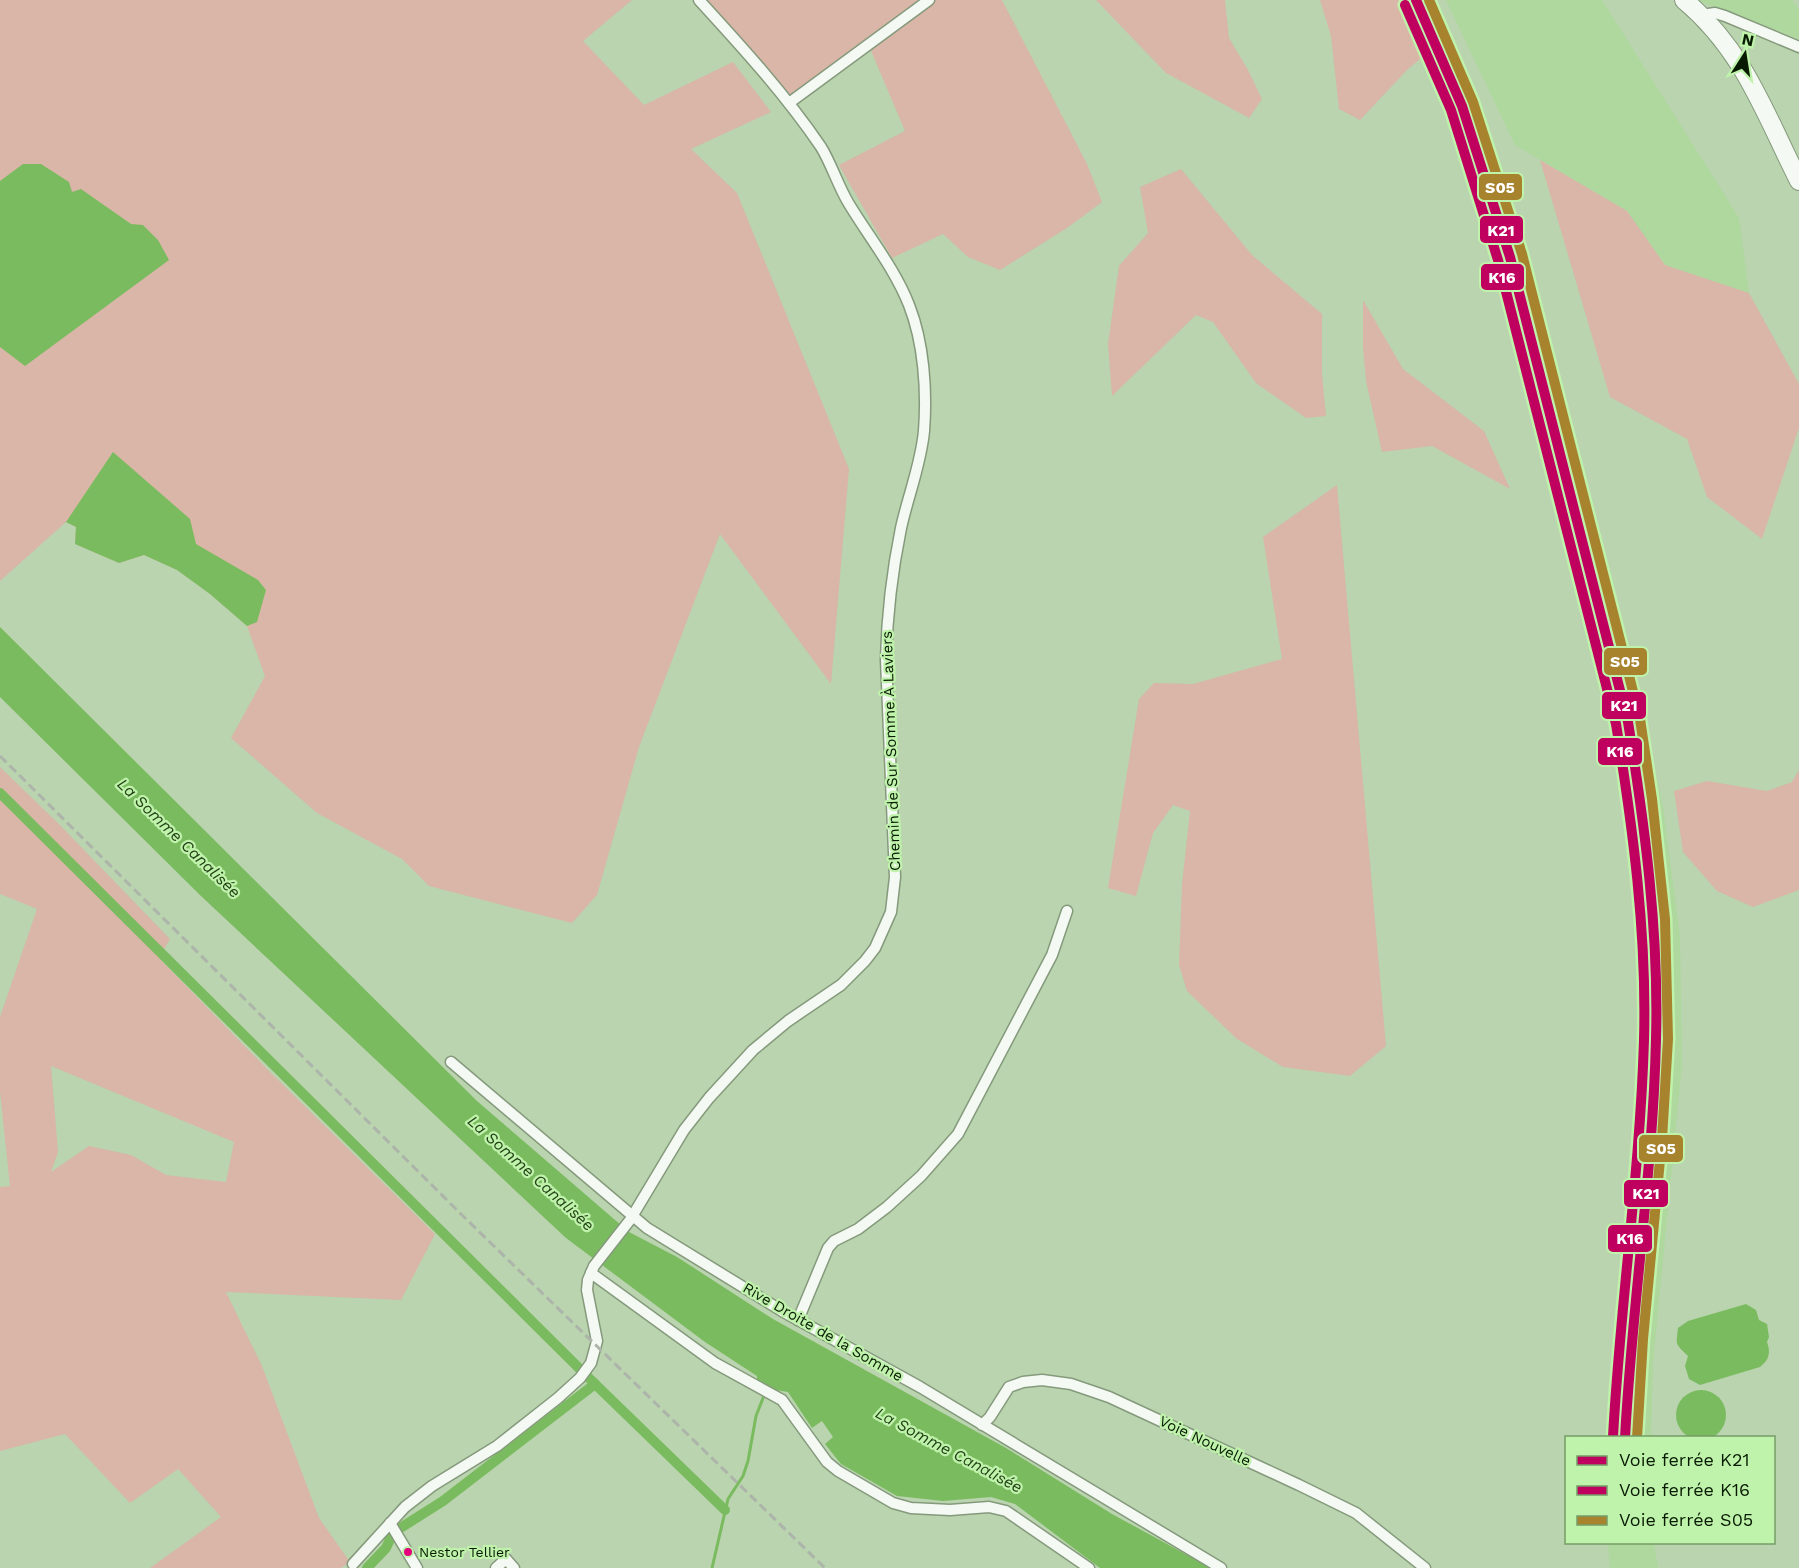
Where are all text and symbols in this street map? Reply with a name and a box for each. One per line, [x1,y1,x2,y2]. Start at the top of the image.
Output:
north arrow [1715,24,1775,84]
text: N [1740,29,1756,50]
line badge: S05 [1478,173,1523,201]
text: S05 [1485,178,1515,197]
line badge: K21 [1479,215,1524,244]
text: K21 [1487,221,1515,240]
line badge: K16 [1480,263,1525,291]
text: K16 [1488,268,1516,287]
street label: Chemin de Sur Somme À Laviers [878,631,904,871]
line badge: S05 [1603,647,1648,676]
text: S05 [1610,652,1640,671]
line badge: K21 [1601,691,1647,720]
text: K21 [1610,696,1638,715]
line badge: K16 [1597,737,1643,766]
text: K16 [1606,742,1634,761]
water label: La Somme Canalisée [114,774,244,902]
water label: La Somme Canalisée [464,1111,598,1235]
line badge: S05 [1638,1134,1684,1163]
text: S05 [1646,1139,1676,1158]
line badge: K21 [1623,1179,1669,1208]
text: K21 [1632,1184,1660,1203]
line badge: K16 [1607,1224,1653,1253]
text: K16 [1616,1229,1644,1248]
street label: Rive Droite de la Somme [740,1279,906,1385]
water label: La Somme Canalisée [872,1403,1026,1497]
street label: Voie Nouvelle [1156,1412,1254,1470]
legend [1565,1436,1775,1544]
text: Voie ferrée K21 [1619,1449,1749,1470]
text: Voie ferrée K16 [1619,1479,1750,1500]
text: Voie ferrée S05 [1619,1509,1753,1530]
place label: Nestor Tellier [419,1544,510,1560]
marker: Nestor Tellier [402,1546,414,1558]

